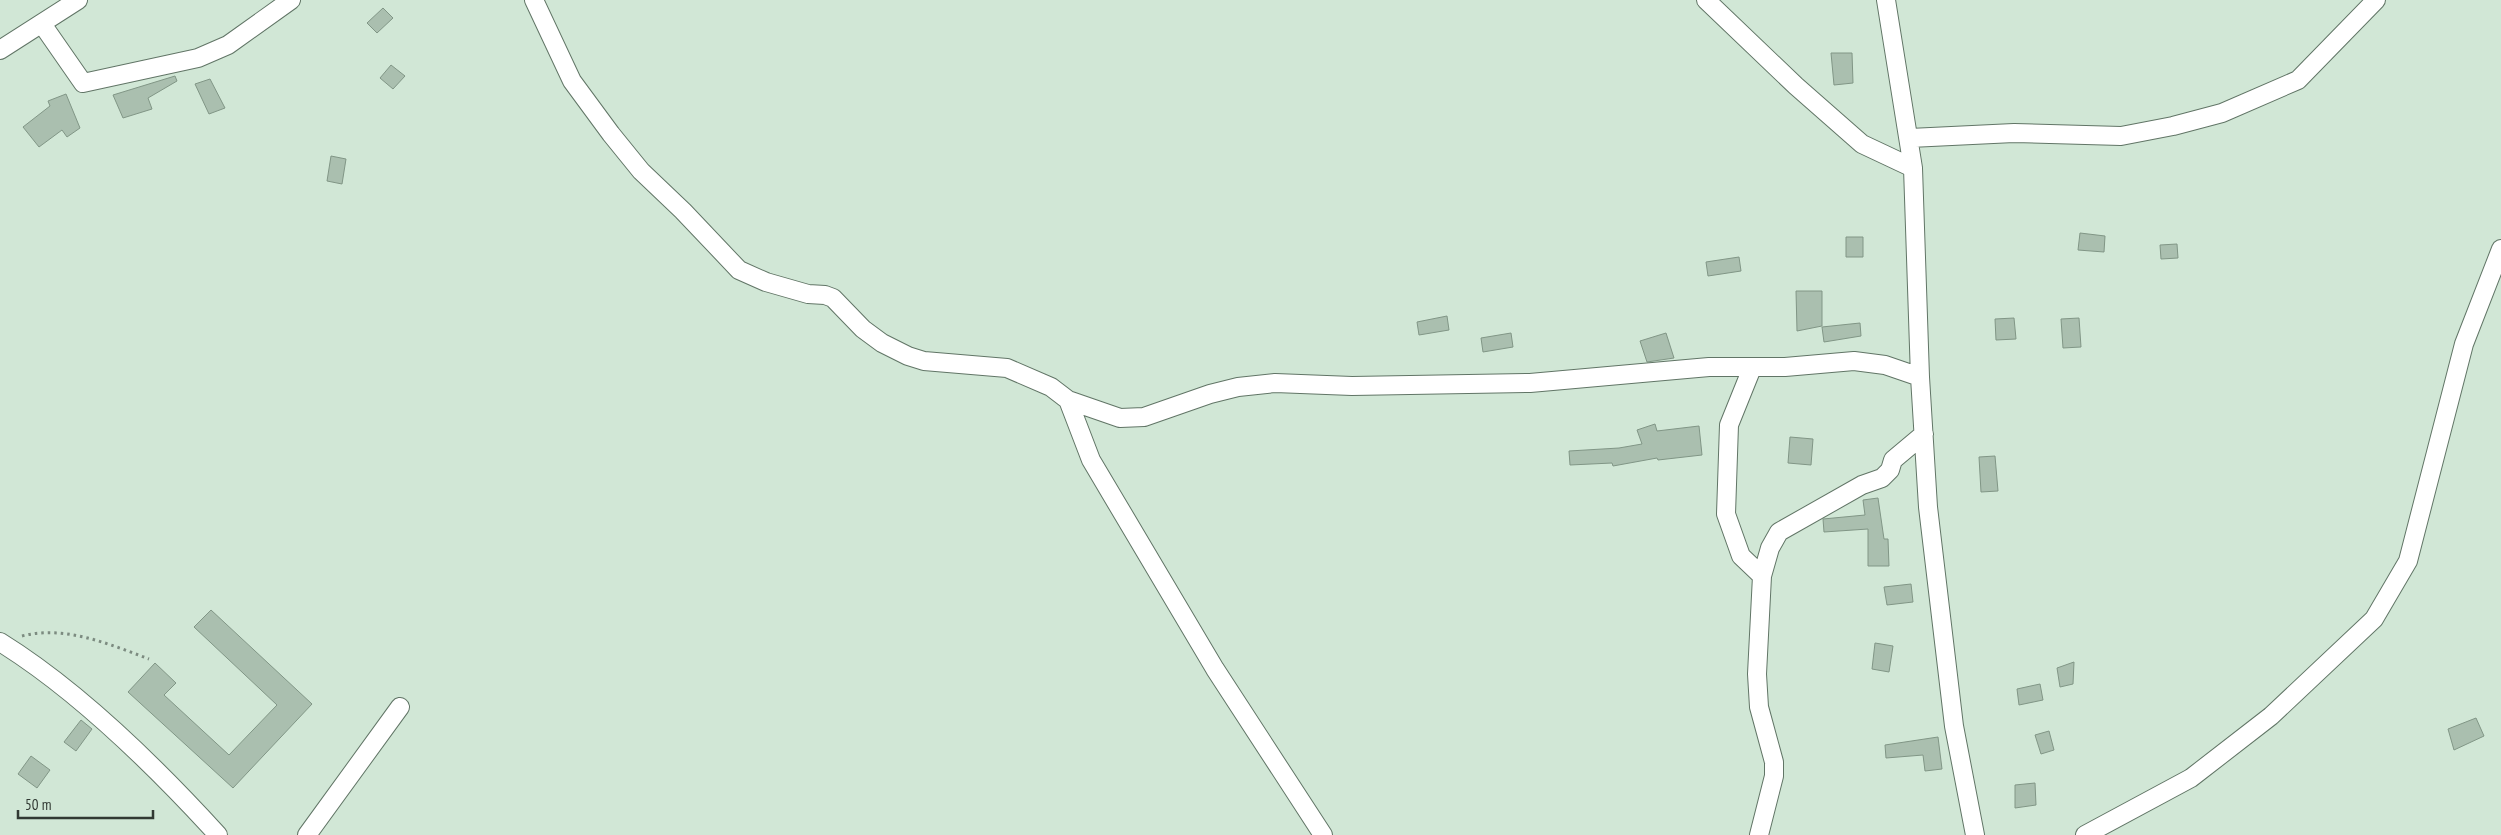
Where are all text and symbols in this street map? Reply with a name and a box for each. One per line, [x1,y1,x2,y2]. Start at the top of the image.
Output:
scale bar [18,788,152,820]
text: 50 m [25,795,51,814]

